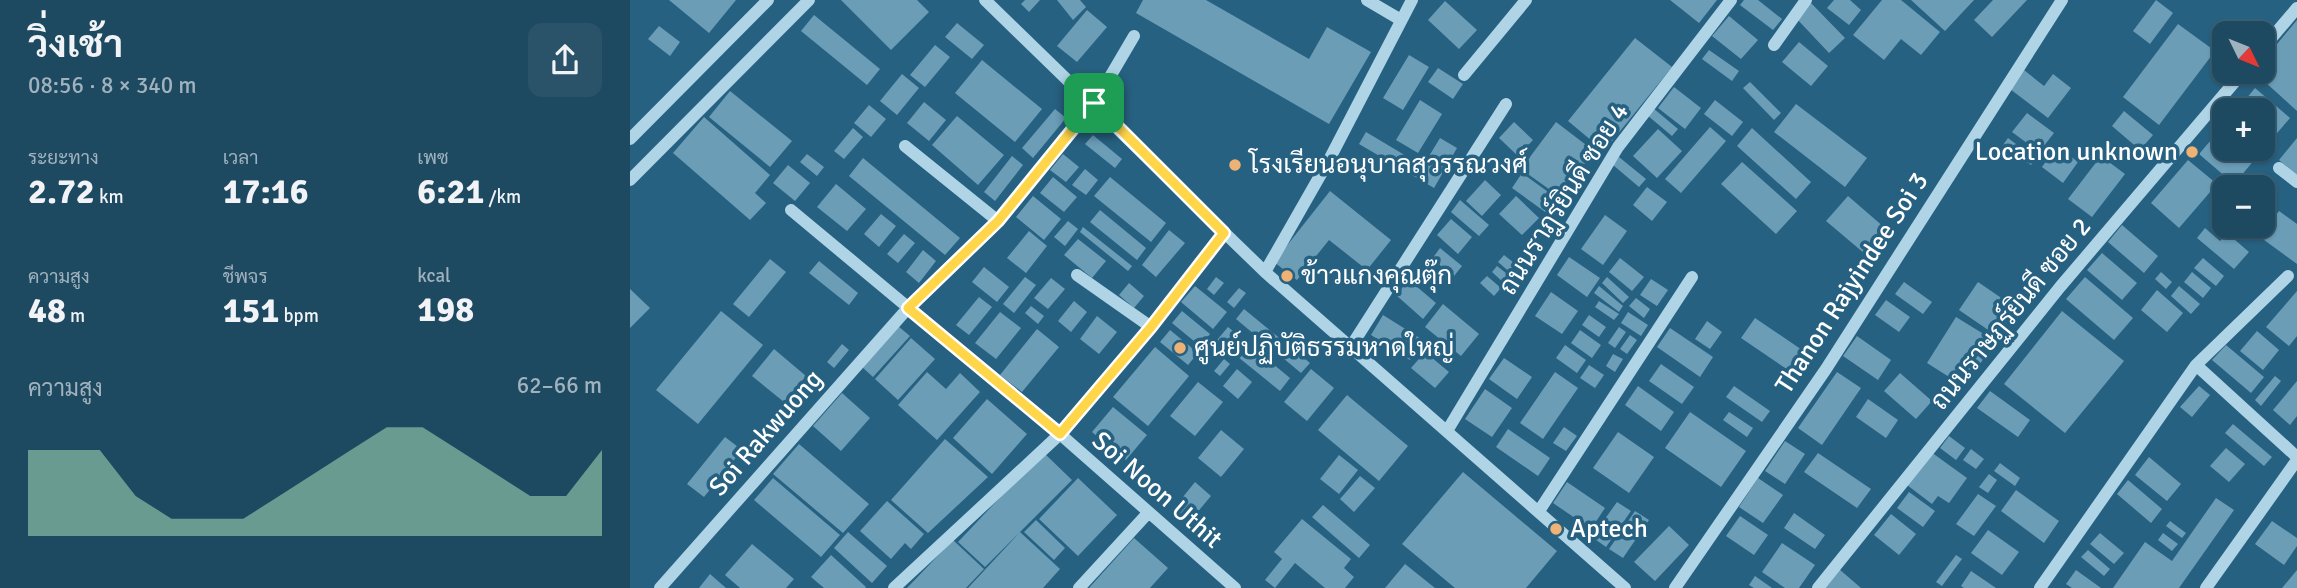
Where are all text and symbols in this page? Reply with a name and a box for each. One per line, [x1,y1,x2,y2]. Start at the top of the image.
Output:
text: วิ่งเช้า [28,21,123,68]
north arrow [2212,21,2275,84]
map controls [2212,21,2275,238]
button: share [528,23,602,97]
text: 08:56 · 8 × 340 m [28,71,197,100]
pin [1064,73,1124,133]
icon: arrive [1075,84,1113,122]
street label: ถนนราฎร์ยินดี ซอย 4 [1490,96,1637,301]
button: + [2212,98,2275,161]
place label: Location unknown [1975,136,2178,168]
marker: Location unknown [2184,144,2200,160]
text: ระยะทาง [28,146,99,170]
text: เวลา [223,146,259,170]
text: เพซ [417,146,449,170]
place label: โรงเรียนอนุบาลสุวรรณวงศ์ [1247,147,1528,182]
marker: โรงเรียนอนุบาลสุวรรณวงศ์ [1227,157,1243,173]
street label: Thanon Rajyindee Soi 3 [1769,166,1935,400]
text: 2.72 [28,170,95,213]
text: 17:16 [223,170,309,213]
text: 6:21 [417,170,484,213]
button: − [2212,175,2275,238]
text: km [95,185,124,209]
text: /km [484,185,521,209]
street label: ถนนราษฏร์ยินดี ซอย 2 [1922,210,2099,417]
place label: ข้าวแกงคุณตุ๊ก [1301,259,1452,293]
text: kcal [417,264,451,288]
text: ความสูง [28,265,90,289]
text: ชีพจร [223,265,268,289]
marker: ข้าวแกงคุณตุ๊ก [1279,268,1295,284]
text: 198 [417,288,474,331]
text: 48 [28,289,66,332]
text: 151 [223,289,279,332]
text: m [66,304,85,328]
text: bpm [279,304,319,328]
place label: ศูนย์ปฏิบัติธรรมหาดใหญ่ [1194,330,1454,365]
marker: ศูนย์ปฏิบัติธรรมหาดใหญ่ [1172,340,1188,356]
street label: Soi Rakwuong [703,363,829,503]
text: 62–66 m [517,371,602,400]
text: ความสูง [28,374,103,403]
street label: Soi Noon Uthit [1085,425,1229,555]
place label: Aptech [1570,513,1648,545]
marker: Aptech [1548,521,1564,537]

